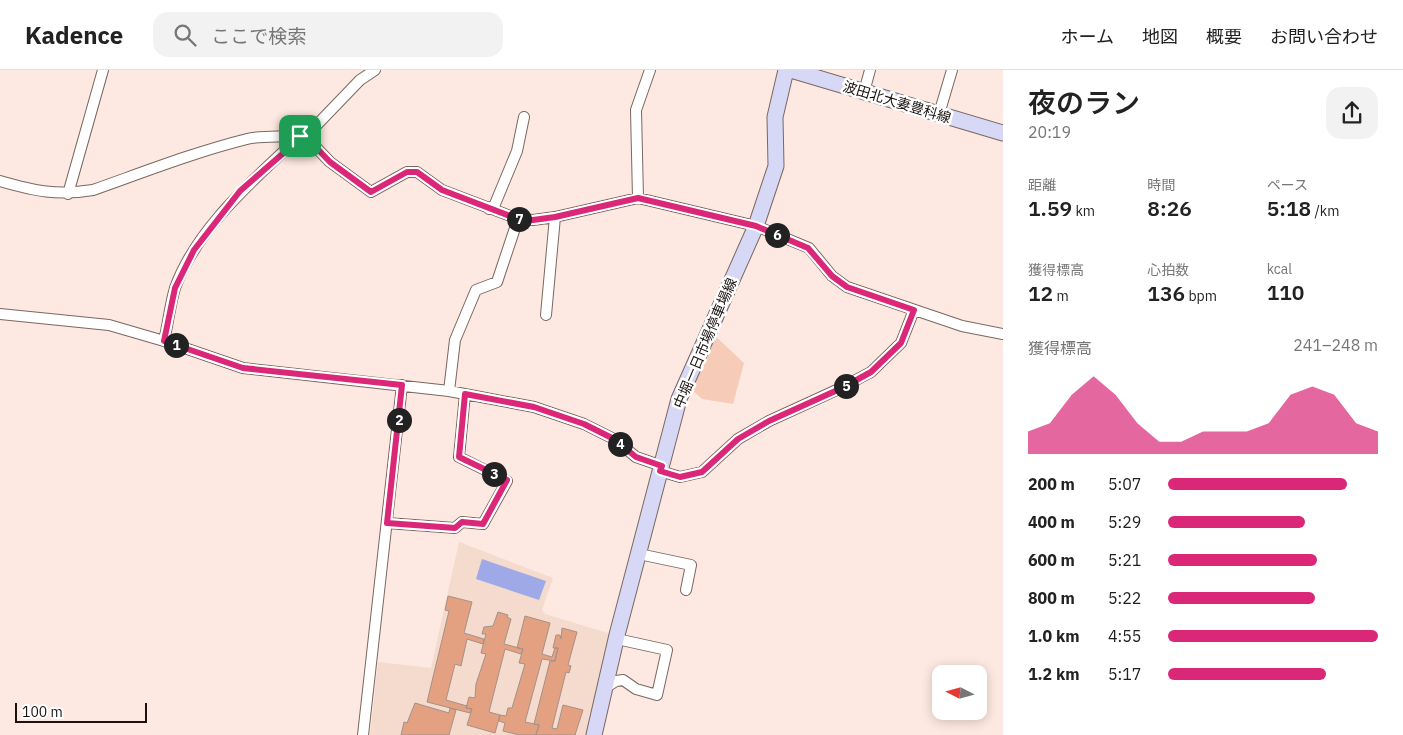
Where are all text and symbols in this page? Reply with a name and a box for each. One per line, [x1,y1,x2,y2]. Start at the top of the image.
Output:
search box [153,12,503,57]
text: Kadence [25,19,123,51]
icon: search [171,21,199,49]
text: ここで検索 [211,24,306,48]
text: ホーム [1061,25,1114,48]
text: 地図 [1142,25,1178,48]
text: 概要 [1206,25,1242,48]
text: お問い合わせ [1270,25,1378,48]
street label: 波田北大妻豊科線 [841,77,953,127]
text: 夜のラン [1028,84,1140,121]
button: share [1326,87,1378,139]
pin [279,115,321,157]
icon: arrive [286,122,314,150]
text: 20:19 [1028,122,1071,142]
text: 距離 [1028,176,1056,194]
text: 時間 [1147,176,1175,194]
text: ペース [1267,176,1308,194]
text: 1.59 [1028,194,1072,222]
text: 8:26 [1147,194,1192,222]
text: 5:18 [1267,194,1311,222]
text: km [1072,202,1095,220]
text: /km [1311,202,1339,220]
pin: 7 [506,206,532,232]
text: 7 [515,210,524,228]
pin: 6 [764,222,790,248]
text: 6 [773,226,782,244]
text: kcal [1267,260,1292,278]
text: 獲得標高 [1028,261,1084,279]
text: 心拍数 [1147,261,1189,279]
street label: 中堀一日市場停車場線 [669,275,741,411]
text: 110 [1267,278,1304,306]
text: 12 [1028,279,1053,307]
text: 136 [1147,279,1185,307]
text: m [1053,287,1069,305]
text: bpm [1185,287,1217,305]
pin: 1 [164,332,188,358]
text: 241–248 m [1293,335,1378,355]
text: 1 [172,336,181,354]
text: 獲得標高 [1028,338,1092,358]
pin: 5 [834,374,858,398]
text: 5 [842,377,851,395]
pin: 2 [386,408,412,432]
text: 2 [395,411,404,429]
pin: 4 [608,432,632,456]
text: 4 [616,435,625,453]
pin: 3 [482,462,506,486]
text: 3 [490,465,499,483]
text: 200 m [1028,474,1075,494]
text: 5:07 [1108,474,1141,494]
text: 400 m [1028,512,1075,532]
text: 5:29 [1108,512,1141,532]
text: 600 m [1028,550,1075,570]
text: 5:21 [1108,550,1141,570]
text: 800 m [1028,588,1075,608]
text: 5:22 [1108,588,1141,608]
text: 1.0 km [1028,626,1079,646]
text: 4:55 [1108,626,1141,646]
text: 1.2 km [1028,664,1079,684]
text: 5:17 [1108,664,1141,684]
north arrow [932,665,988,720]
map controls [932,665,987,720]
scale bar [15,700,148,723]
text: 100 m [22,703,63,721]

